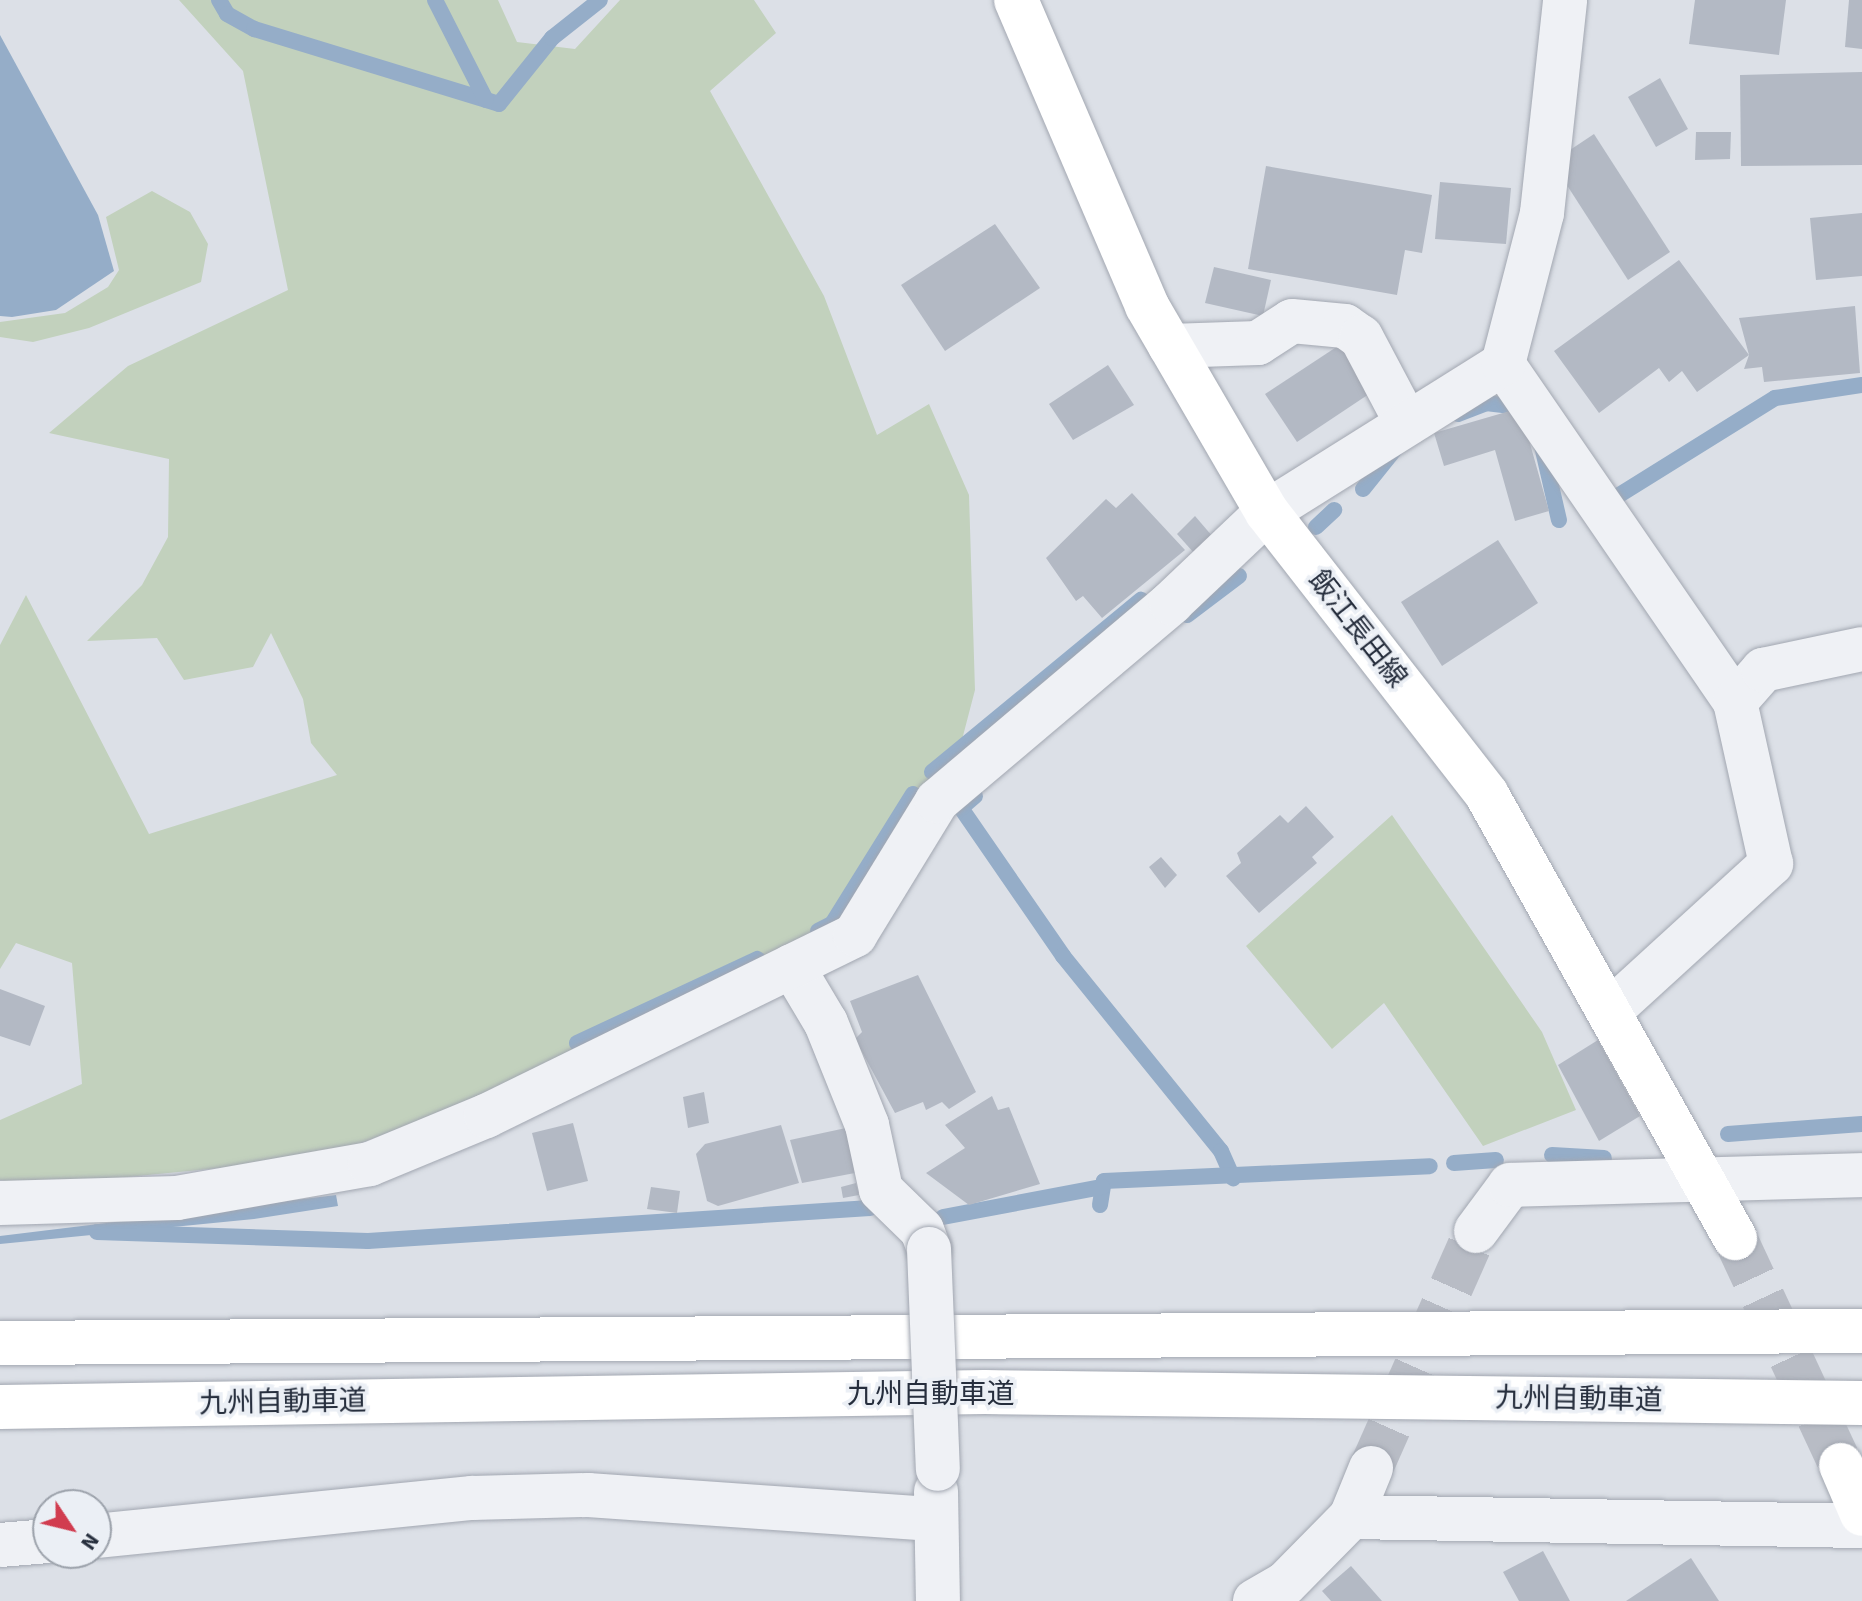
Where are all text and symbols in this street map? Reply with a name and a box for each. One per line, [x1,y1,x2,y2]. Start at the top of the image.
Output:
street label: 飯江長田線 [1302,563,1414,695]
street label: 九州自動車道 [847,1377,1015,1411]
street label: 九州自動車道 [1495,1381,1663,1417]
street label: 九州自動車道 [199,1384,367,1420]
north arrow [32,1489,112,1569]
text: N [73,1526,107,1557]

